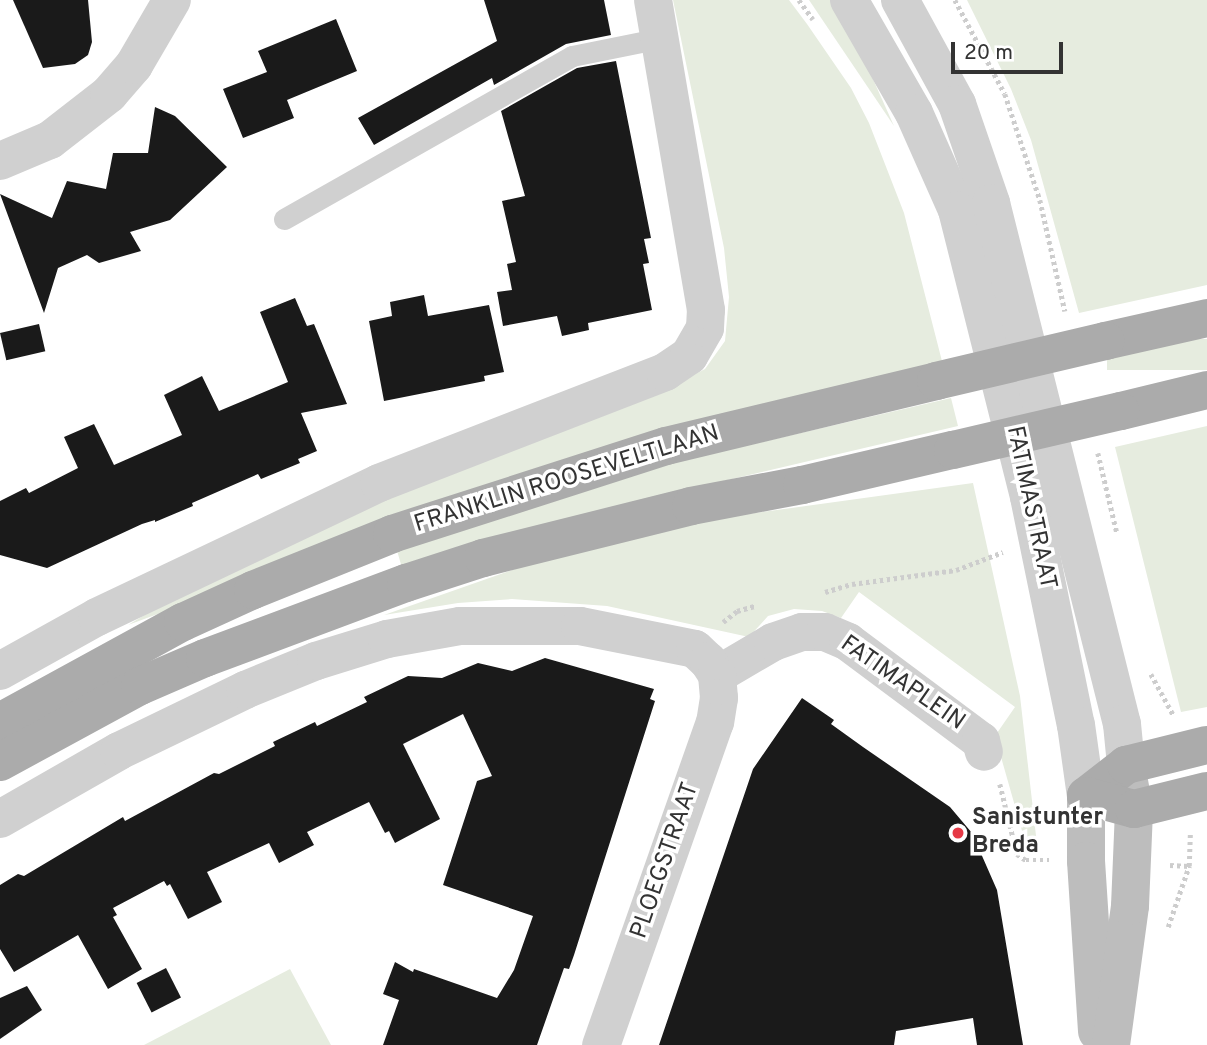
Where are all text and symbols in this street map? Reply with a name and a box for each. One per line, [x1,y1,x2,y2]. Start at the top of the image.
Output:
scale bar [955,28,1067,72]
text: 20 m [964,40,1013,67]
street label: FRANKLIN ROOSEVELTLAAN [411,420,723,540]
street label: FATIMASTRAAT [999,424,1061,592]
street label: FATIMAPLEIN [834,630,970,738]
street label: PLOEGSTRAAT [626,779,706,943]
place label: Sanistunter Breda [972,805,1103,861]
marker: Sanistunter Breda [950,825,966,841]

